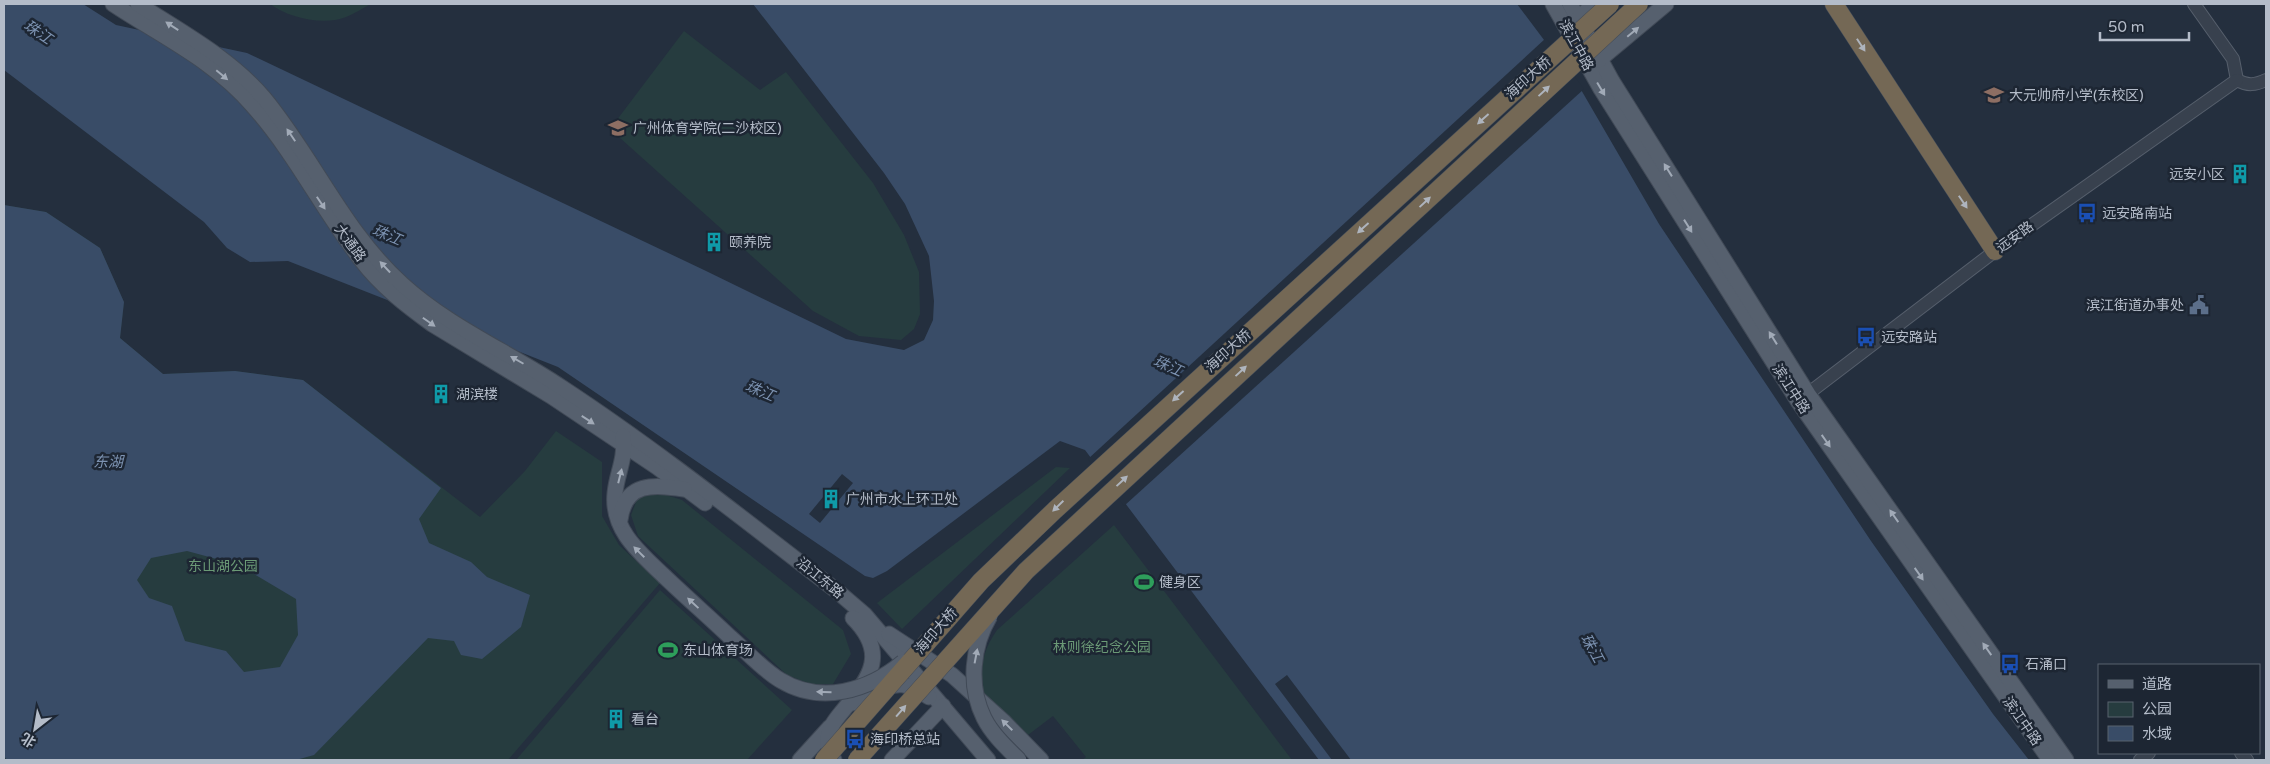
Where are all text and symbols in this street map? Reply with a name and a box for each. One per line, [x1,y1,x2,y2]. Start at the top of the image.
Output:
scale bar [2100,10,2189,42]
water label: 珠江 [21,16,57,49]
street label: 滨江中路 [1555,16,1597,74]
text: 50 m [2108,18,2145,36]
one-way arrow [166,21,179,31]
one-way arrow [1626,26,1638,38]
one-way arrow [1856,38,1865,51]
street label: 海印大桥 [1502,53,1554,103]
one-way arrow [215,70,228,81]
one-way arrow [1597,82,1606,95]
school or university icon: 大元帅府小学(东校区) [1983,84,2005,106]
one-way arrow [1538,85,1550,97]
place label: 大元帅府小学(东校区) [2009,87,2144,104]
one-way arrow [1478,113,1490,125]
school or university icon: 广州体育学院(二沙校区) [607,117,629,139]
place label: 广州体育学院(二沙校区) [633,120,782,137]
one-way arrow [286,128,296,142]
building icon: 远安小区 [2229,163,2251,185]
one-way arrow [1663,164,1673,177]
place label: 远安小区 [2169,166,2225,183]
one-way arrow [1958,195,1967,208]
one-way arrow [316,196,326,210]
one-way arrow [1418,196,1431,207]
bus stop icon: 远安路南站 [2076,202,2098,224]
place label: 远安路南站 [2102,205,2172,222]
street label: 远安路 [1993,218,2037,256]
one-way arrow [1683,220,1692,233]
street label: 大通路 [331,221,369,265]
water label: 珠江 [370,221,406,250]
one-way arrow [1357,222,1369,234]
building icon: 颐养院 [703,231,725,253]
place label: 颐养院 [729,234,771,251]
one-way arrow [379,262,391,274]
public building icon: 滨江街道办事处 [2188,294,2210,316]
place label: 滨江街道办事处 [2086,297,2184,314]
one-way arrow [422,317,436,327]
street label: 海印大桥 [1202,326,1254,376]
bus stop icon: 远安路站 [1855,326,1877,348]
place label: 远安路站 [1881,329,1937,346]
one-way arrow [1768,331,1778,344]
water label: 珠江 [1151,352,1187,381]
one-way arrow [510,356,523,365]
street label: 滨江中路 [1769,361,1813,417]
one-way arrow [1235,365,1247,377]
water label: 珠江 [743,377,779,406]
building icon: 湖滨楼 [430,383,452,405]
place label: 湖滨楼 [456,386,498,403]
one-way arrow [1172,390,1184,402]
one-way arrow [581,415,594,424]
one-way arrow [1821,434,1831,448]
water label: 东湖 [93,453,125,471]
one-way arrow [616,469,624,484]
one-way arrow [1115,475,1127,487]
building icon: 广州市水上环卫处 [820,488,842,510]
place label: 广州市水上环卫处 [846,491,958,508]
one-way arrow [1053,500,1065,512]
one-way arrow [1889,509,1899,523]
one-way arrow [633,546,645,558]
street label: 沿江东路 [793,554,847,602]
park label: 东山湖公园 [188,558,258,575]
one-way arrow [1914,567,1924,581]
sports icon: 健身区 [1133,571,1155,593]
place label: 健身区 [1159,574,1201,591]
one-way arrow [687,597,699,609]
street label: 海印大桥 [911,604,961,658]
water label: 珠江 [1577,631,1608,667]
sports icon: 东山体育场 [657,639,679,661]
park label: 林则徐纪念公园 [1053,639,1151,656]
place label: 东山体育场 [683,642,753,659]
one-way arrow [1982,642,1992,656]
one-way arrow [973,647,981,663]
bus stop icon: 石涌口 [1999,653,2021,675]
place label: 石涌口 [2025,656,2067,673]
legend [2098,664,2260,754]
text: 道路 [2142,675,2172,693]
one-way arrow [815,688,831,696]
street label: 滨江中路 [1999,693,2045,749]
text: 公园 [2142,700,2172,718]
north arrow [10,704,60,754]
one-way arrow [895,705,907,717]
building icon: 看台 [605,708,627,730]
place label: 看台 [631,711,659,728]
one-way arrow [1001,720,1013,732]
text: 水域 [2142,725,2172,743]
bus stop icon: 海印桥总站 [844,728,866,750]
text: 北 [18,729,39,751]
place label: 海印桥总站 [870,731,940,748]

